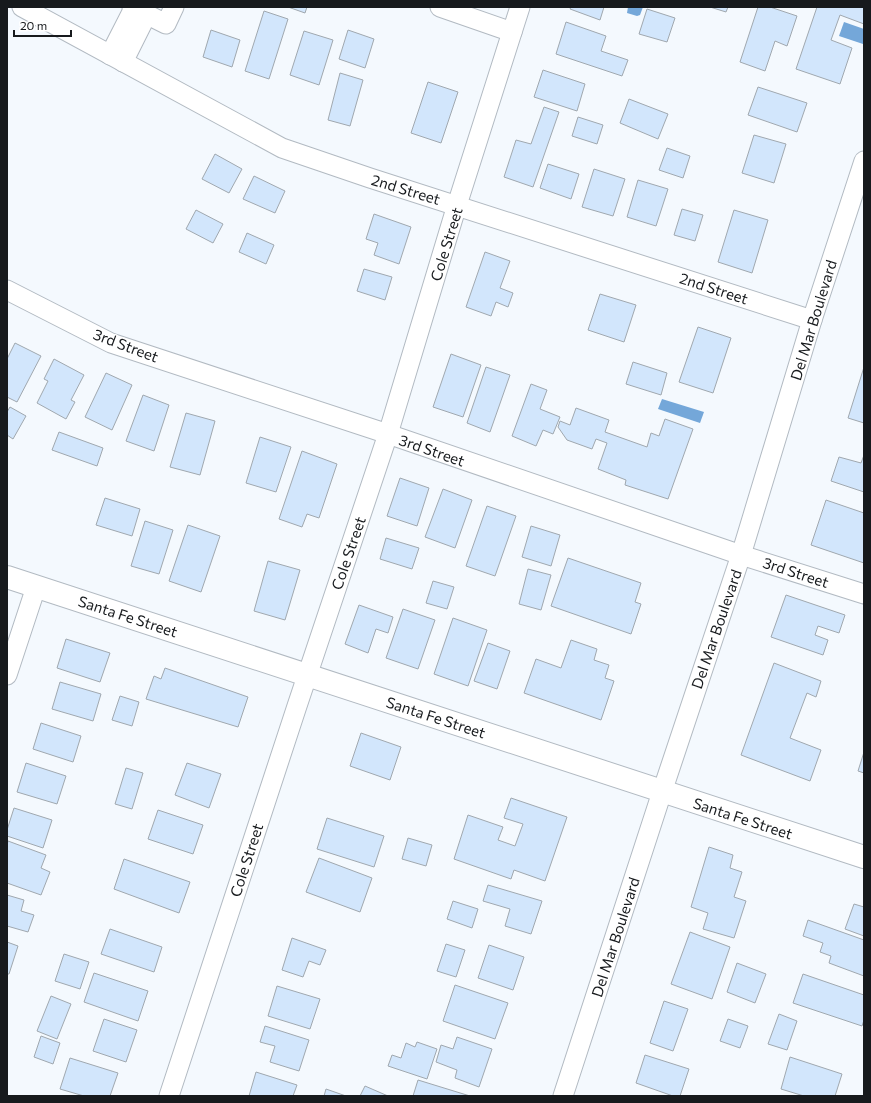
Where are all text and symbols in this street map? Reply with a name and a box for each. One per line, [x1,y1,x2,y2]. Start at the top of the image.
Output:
scale bar [14,12,71,38]
text: 20 m [20,18,47,32]
street label: 2nd Street [369,170,443,208]
street label: Cole Street [426,205,466,283]
street label: Del Mar Boulevard [786,258,840,382]
street label: 2nd Street [678,268,750,308]
street label: 3rd Street [91,324,161,366]
street label: 3rd Street [397,430,467,470]
street label: Cole Street [327,514,369,592]
street label: 3rd Street [761,553,831,591]
street label: Del Mar Boulevard [687,567,745,691]
street label: Santa Fe Street [76,591,180,641]
street label: Santa Fe Street [384,692,488,742]
street label: Santa Fe Street [691,793,795,843]
street label: Cole Street [226,821,266,899]
street label: Del Mar Boulevard [587,875,643,999]

